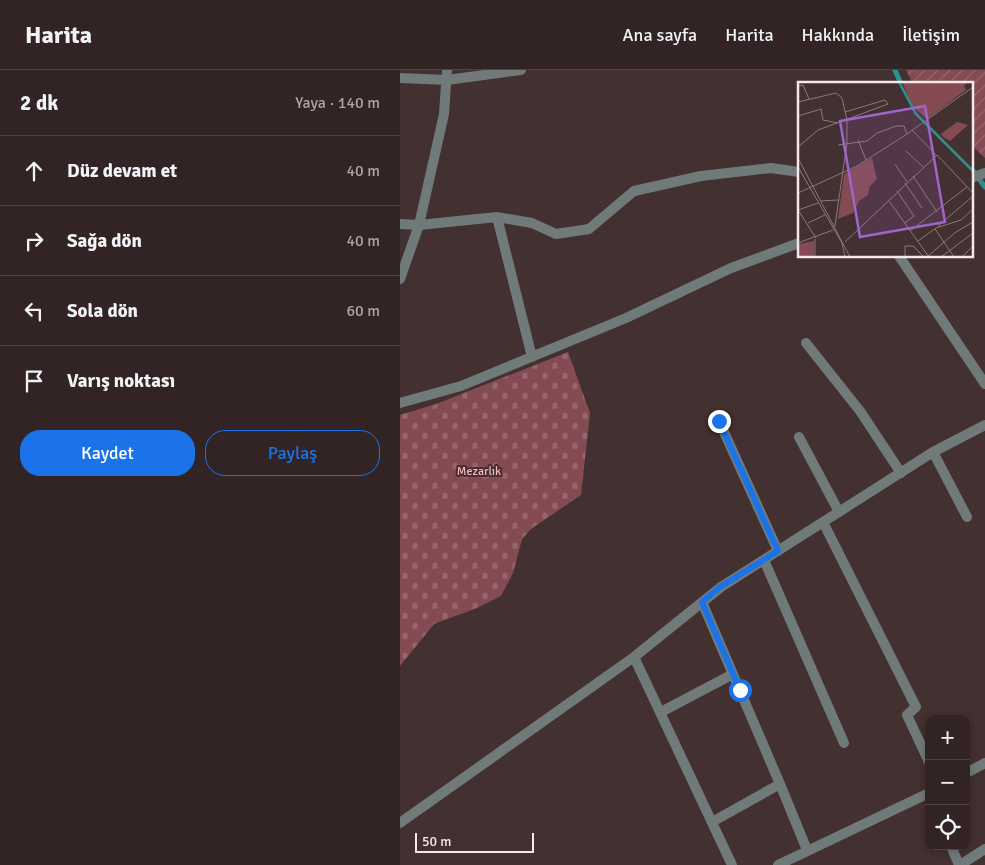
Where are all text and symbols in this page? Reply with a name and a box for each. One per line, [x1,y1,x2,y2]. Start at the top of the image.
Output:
text: Harita [25,20,92,50]
text: Ana sayfa [623,24,697,46]
text: Harita [725,24,774,46]
text: Hakkında [802,24,874,46]
text: İletişim [902,24,960,46]
inset map [798,82,972,258]
text: 2 dk [20,90,58,116]
text: Yaya · 140 m [295,93,380,113]
icon: ahead [20,157,48,185]
text: Düz devam et [67,159,177,183]
text: 40 m [346,161,380,181]
icon: right [20,227,48,255]
text: Sağa dön [67,229,142,253]
text: 40 m [346,231,380,251]
icon: left [20,297,48,325]
text: Sola dön [67,299,138,323]
text: 60 m [346,301,380,321]
icon: arrive [20,367,48,395]
text: Varış noktası [67,369,175,393]
route end [708,410,731,433]
button: Kaydet [20,430,195,476]
button: Paylaş [205,430,380,476]
park label: Mezarlık [457,464,501,479]
route start [729,679,752,702]
map controls [925,715,970,850]
button: + [925,715,970,760]
button: − [925,760,970,805]
button: locate [925,805,970,850]
scale bar [415,830,534,853]
text: 50 m [422,833,451,850]

